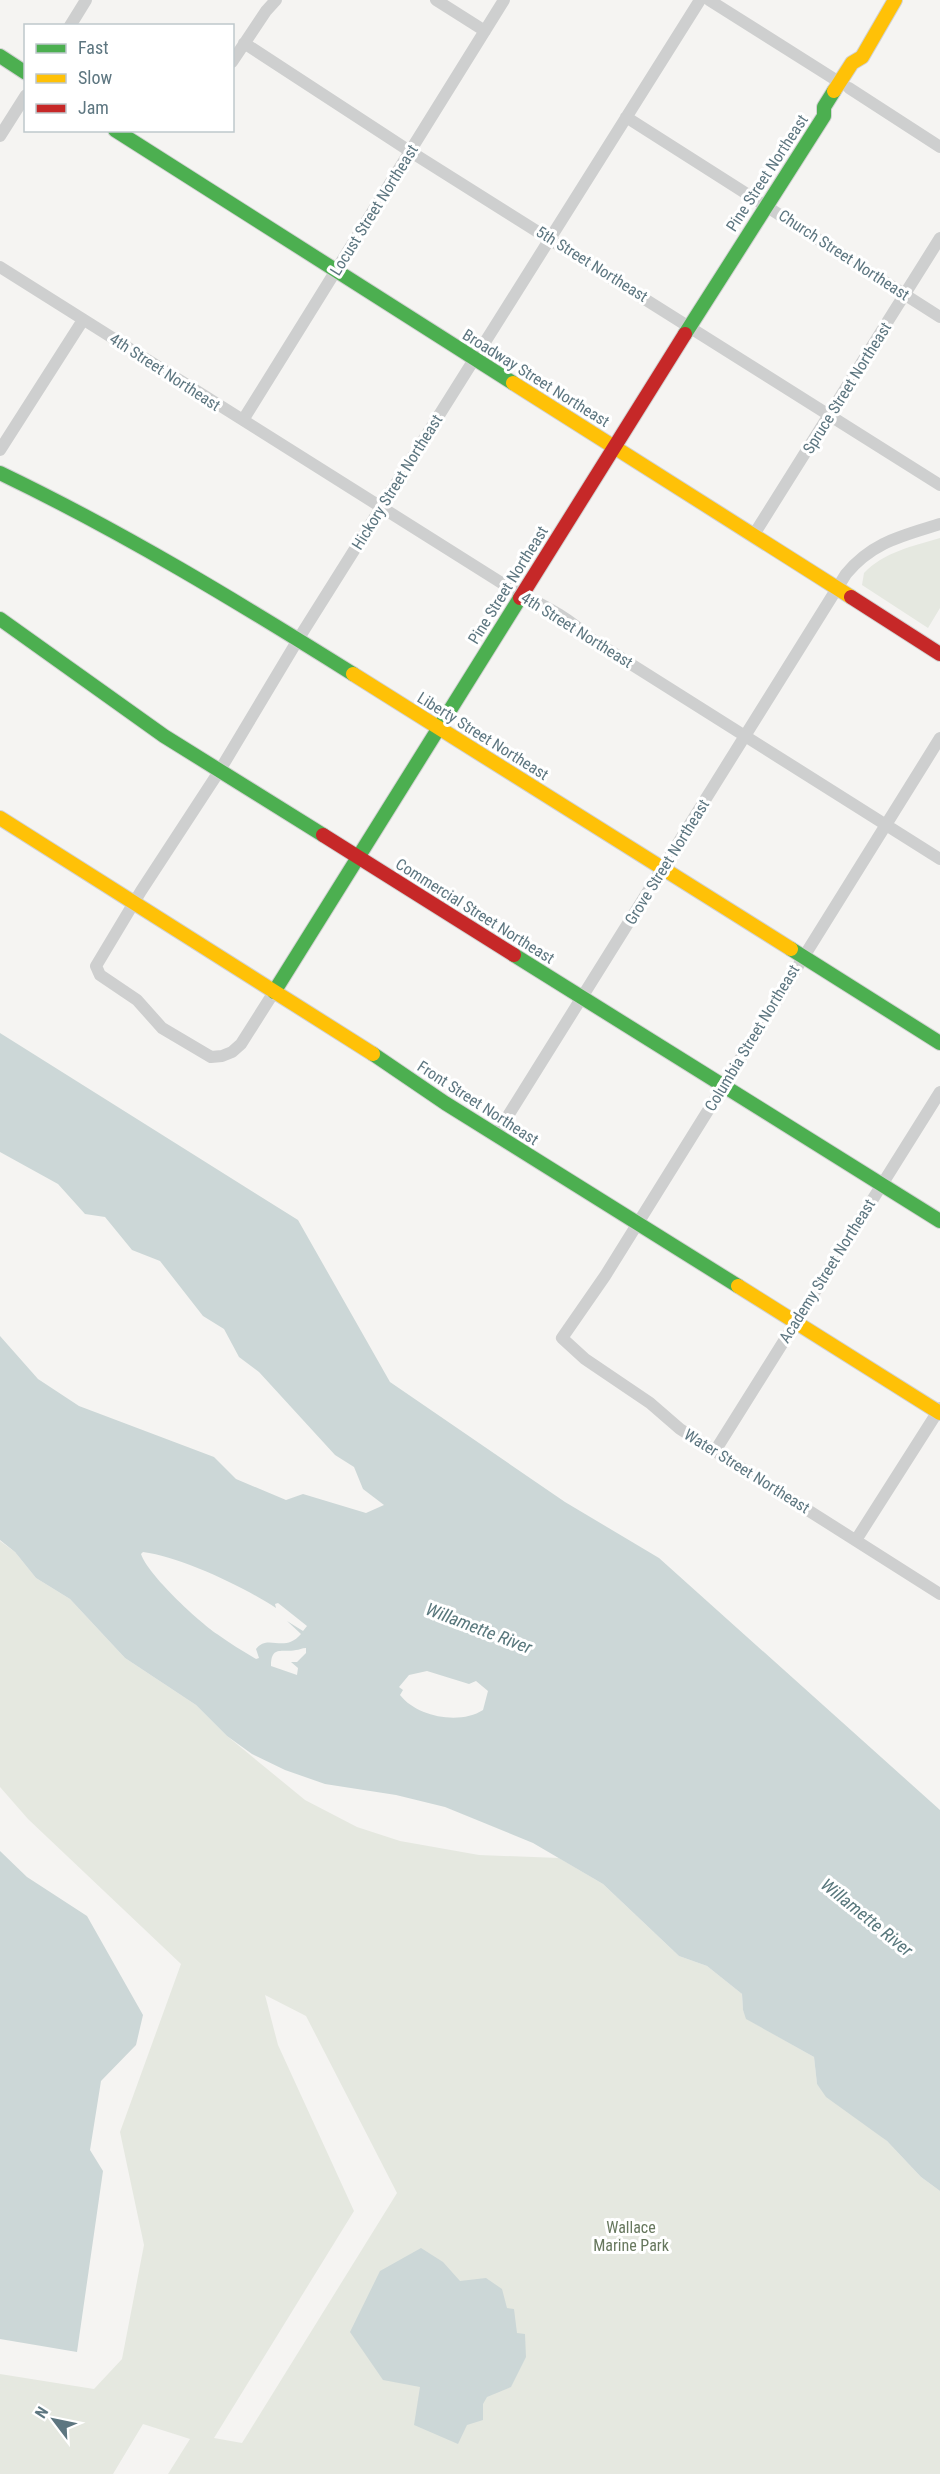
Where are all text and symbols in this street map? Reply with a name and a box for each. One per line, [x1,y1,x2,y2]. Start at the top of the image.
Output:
legend [24,24,234,132]
text: Fast [78,37,109,58]
text: Slow [78,67,113,88]
text: Jam [78,97,109,118]
street label: Pine Street Northeast [722,111,812,235]
street label: Locust Street Northeast [326,141,422,279]
street label: Church Street Northeast [775,206,913,305]
street label: 5th Street Northeast [533,222,652,306]
street label: Spruce Street Northeast [799,319,895,457]
street label: Broadway Street Northeast [459,325,613,431]
street label: 4th Street Northeast [106,329,224,415]
street label: Hickory Street Northeast [348,411,446,553]
street label: Pine Street Northeast [464,522,552,647]
street label: 4th Street Northeast [518,588,637,672]
street label: Liberty Street Northeast [414,688,552,784]
street label: Grove Street Northeast [621,796,713,928]
street label: Commercial Street Northeast [392,854,558,968]
street label: Columbia Street Northeast [701,961,803,1115]
street label: Front Street Northeast [414,1057,542,1149]
street label: Academy Street Northeast [775,1195,879,1346]
street label: Water Street Northeast [681,1425,813,1517]
water label: Willamette River [423,1598,536,1658]
water label: Willamette River [817,1874,918,1961]
park label: Wallace Marine Park [593,2218,670,2255]
north arrow [24,2390,84,2450]
text: N [31,2403,52,2422]

